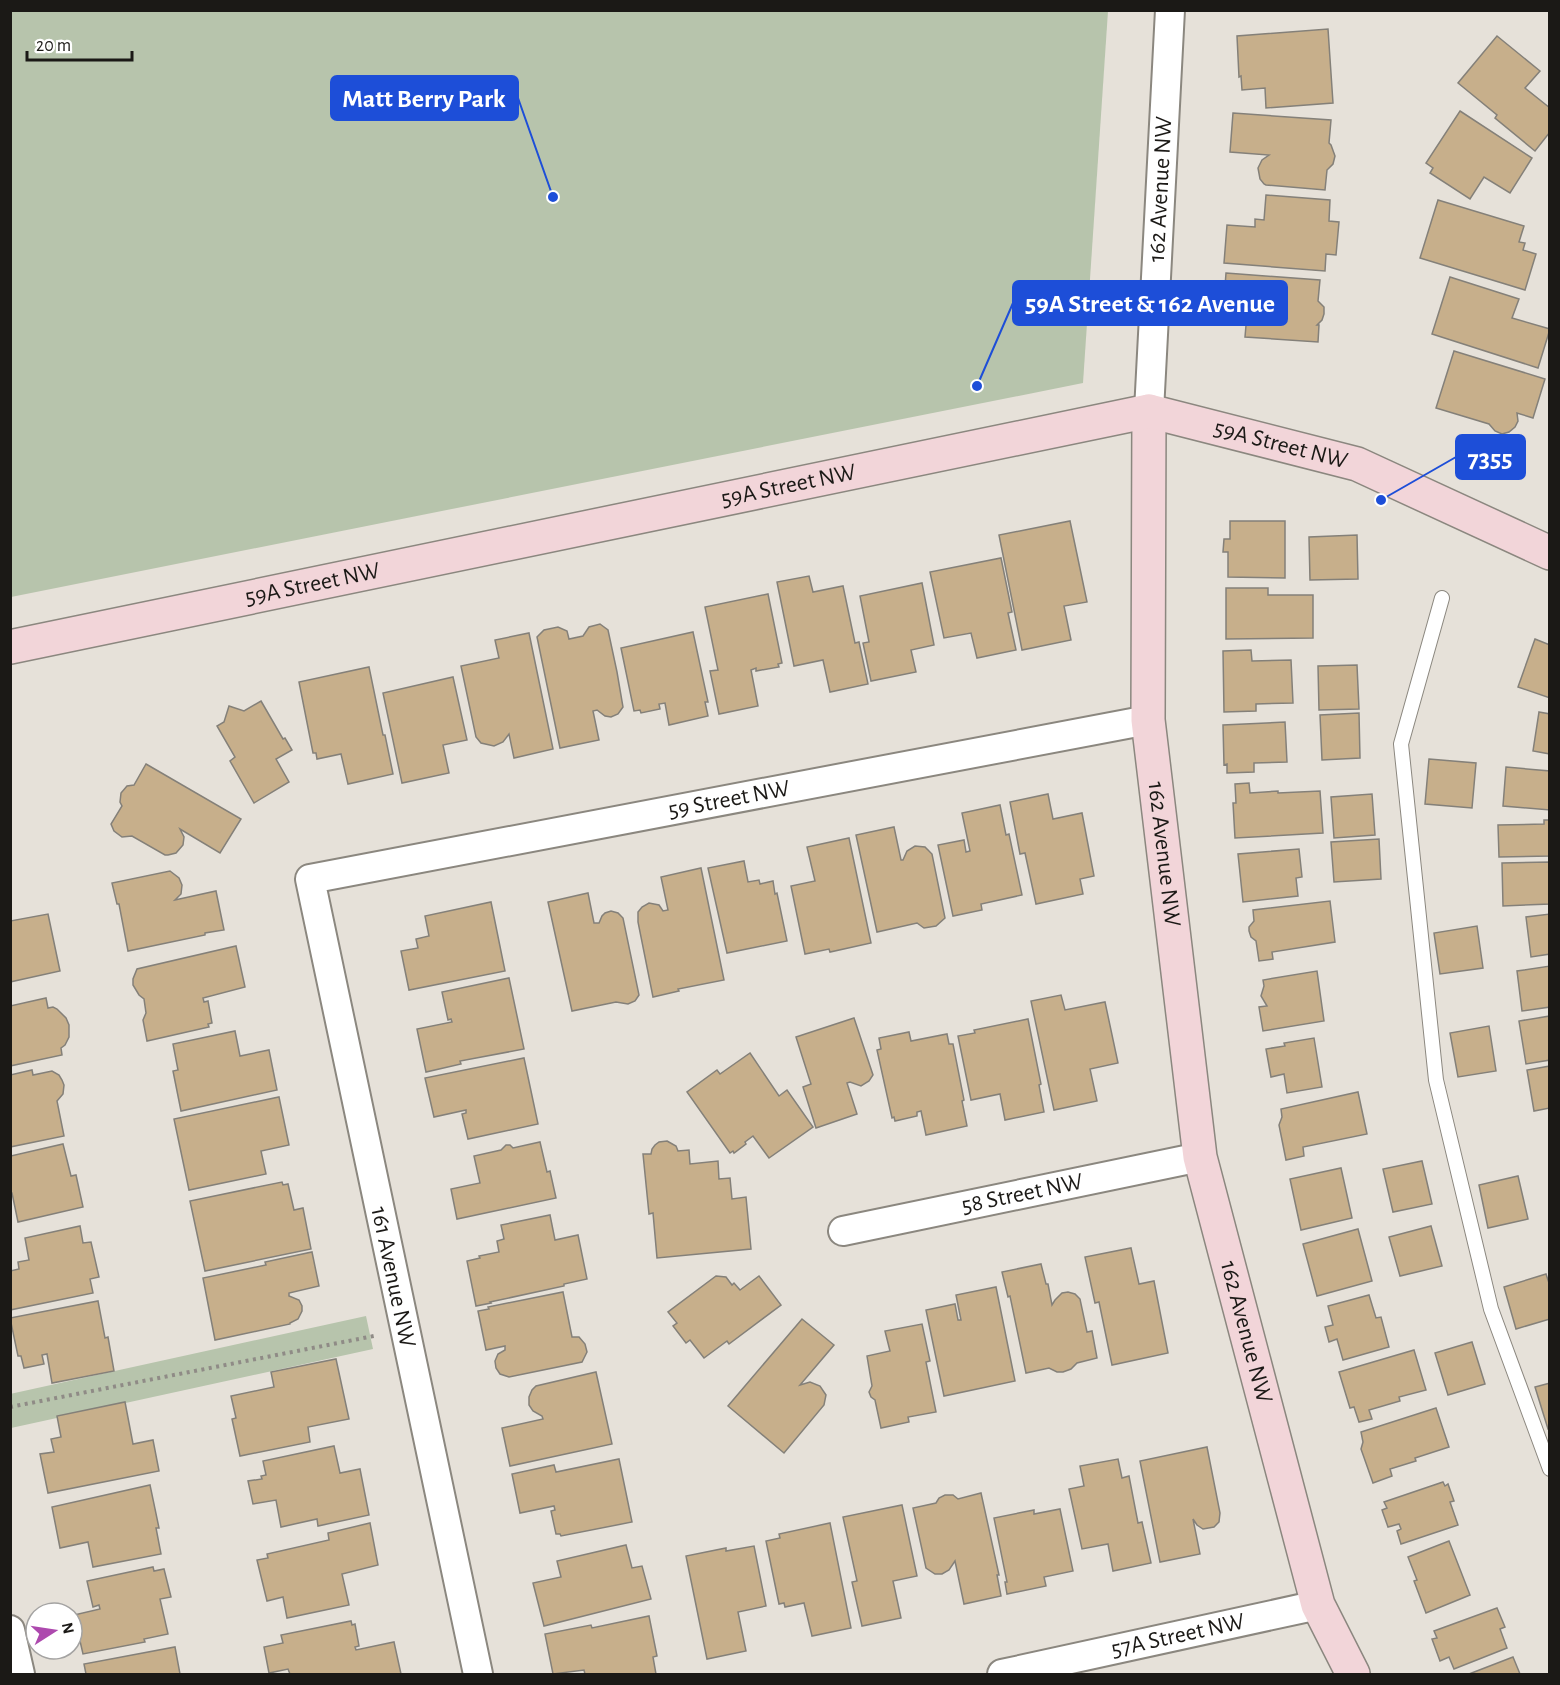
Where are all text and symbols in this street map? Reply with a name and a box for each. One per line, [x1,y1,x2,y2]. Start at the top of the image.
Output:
scale bar [27,24,132,62]
text: 20 m [36,37,71,55]
callout: Matt Berry Park [331,76,518,120]
text: Matt Berry Park [342,86,506,112]
street label: 162 Avenue NW [1145,115,1176,263]
callout: 59A Street & 162 Avenue [1013,281,1287,325]
text: 59A Street & 162 Avenue [1025,291,1275,317]
street label: 59A Street NW [1211,416,1351,473]
callout: 7355 [1456,435,1525,479]
text: 7355 [1468,446,1512,472]
street label: 59A Street NW [719,460,859,511]
street label: 59A Street NW [243,559,383,610]
street label: 59 Street NW [666,776,792,823]
street label: 162 Avenue NW [1143,780,1185,928]
street label: 58 Street NW [959,1169,1086,1218]
street label: 161 Avenue NW [366,1205,420,1350]
street label: 162 Avenue NW [1216,1258,1276,1406]
north arrow [24,1601,84,1661]
street label: 57A Street NW [1109,1609,1247,1662]
text: N [59,1621,77,1635]

